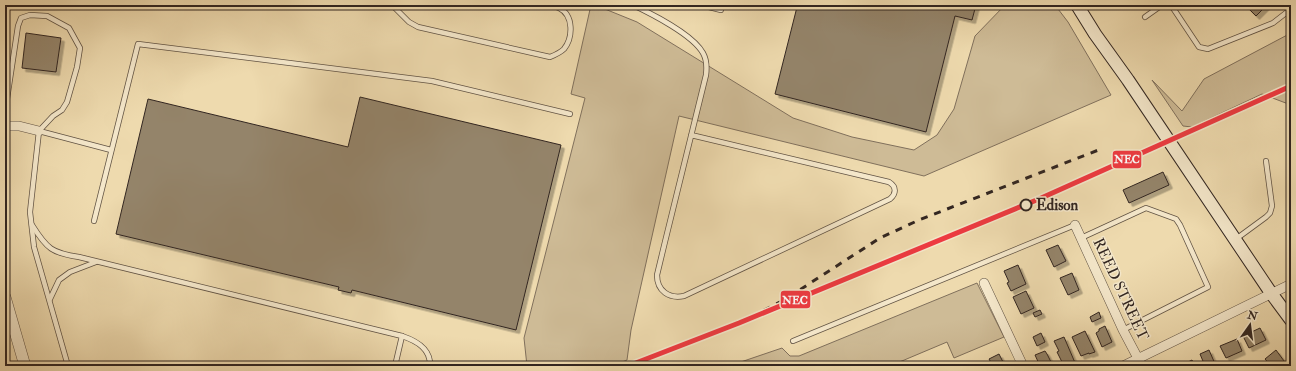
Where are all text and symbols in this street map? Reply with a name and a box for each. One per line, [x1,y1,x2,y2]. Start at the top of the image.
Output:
line badge: NEC [1112,150,1142,169]
text: NEC [1113,153,1140,166]
place label: Edison [1036,196,1079,215]
marker: Edison [1019,198,1033,212]
street label: REED STREET [1089,235,1153,343]
line badge: NEC [780,290,811,309]
text: NEC [781,294,808,307]
north arrow [1230,305,1270,345]
text: N [1245,308,1260,324]

